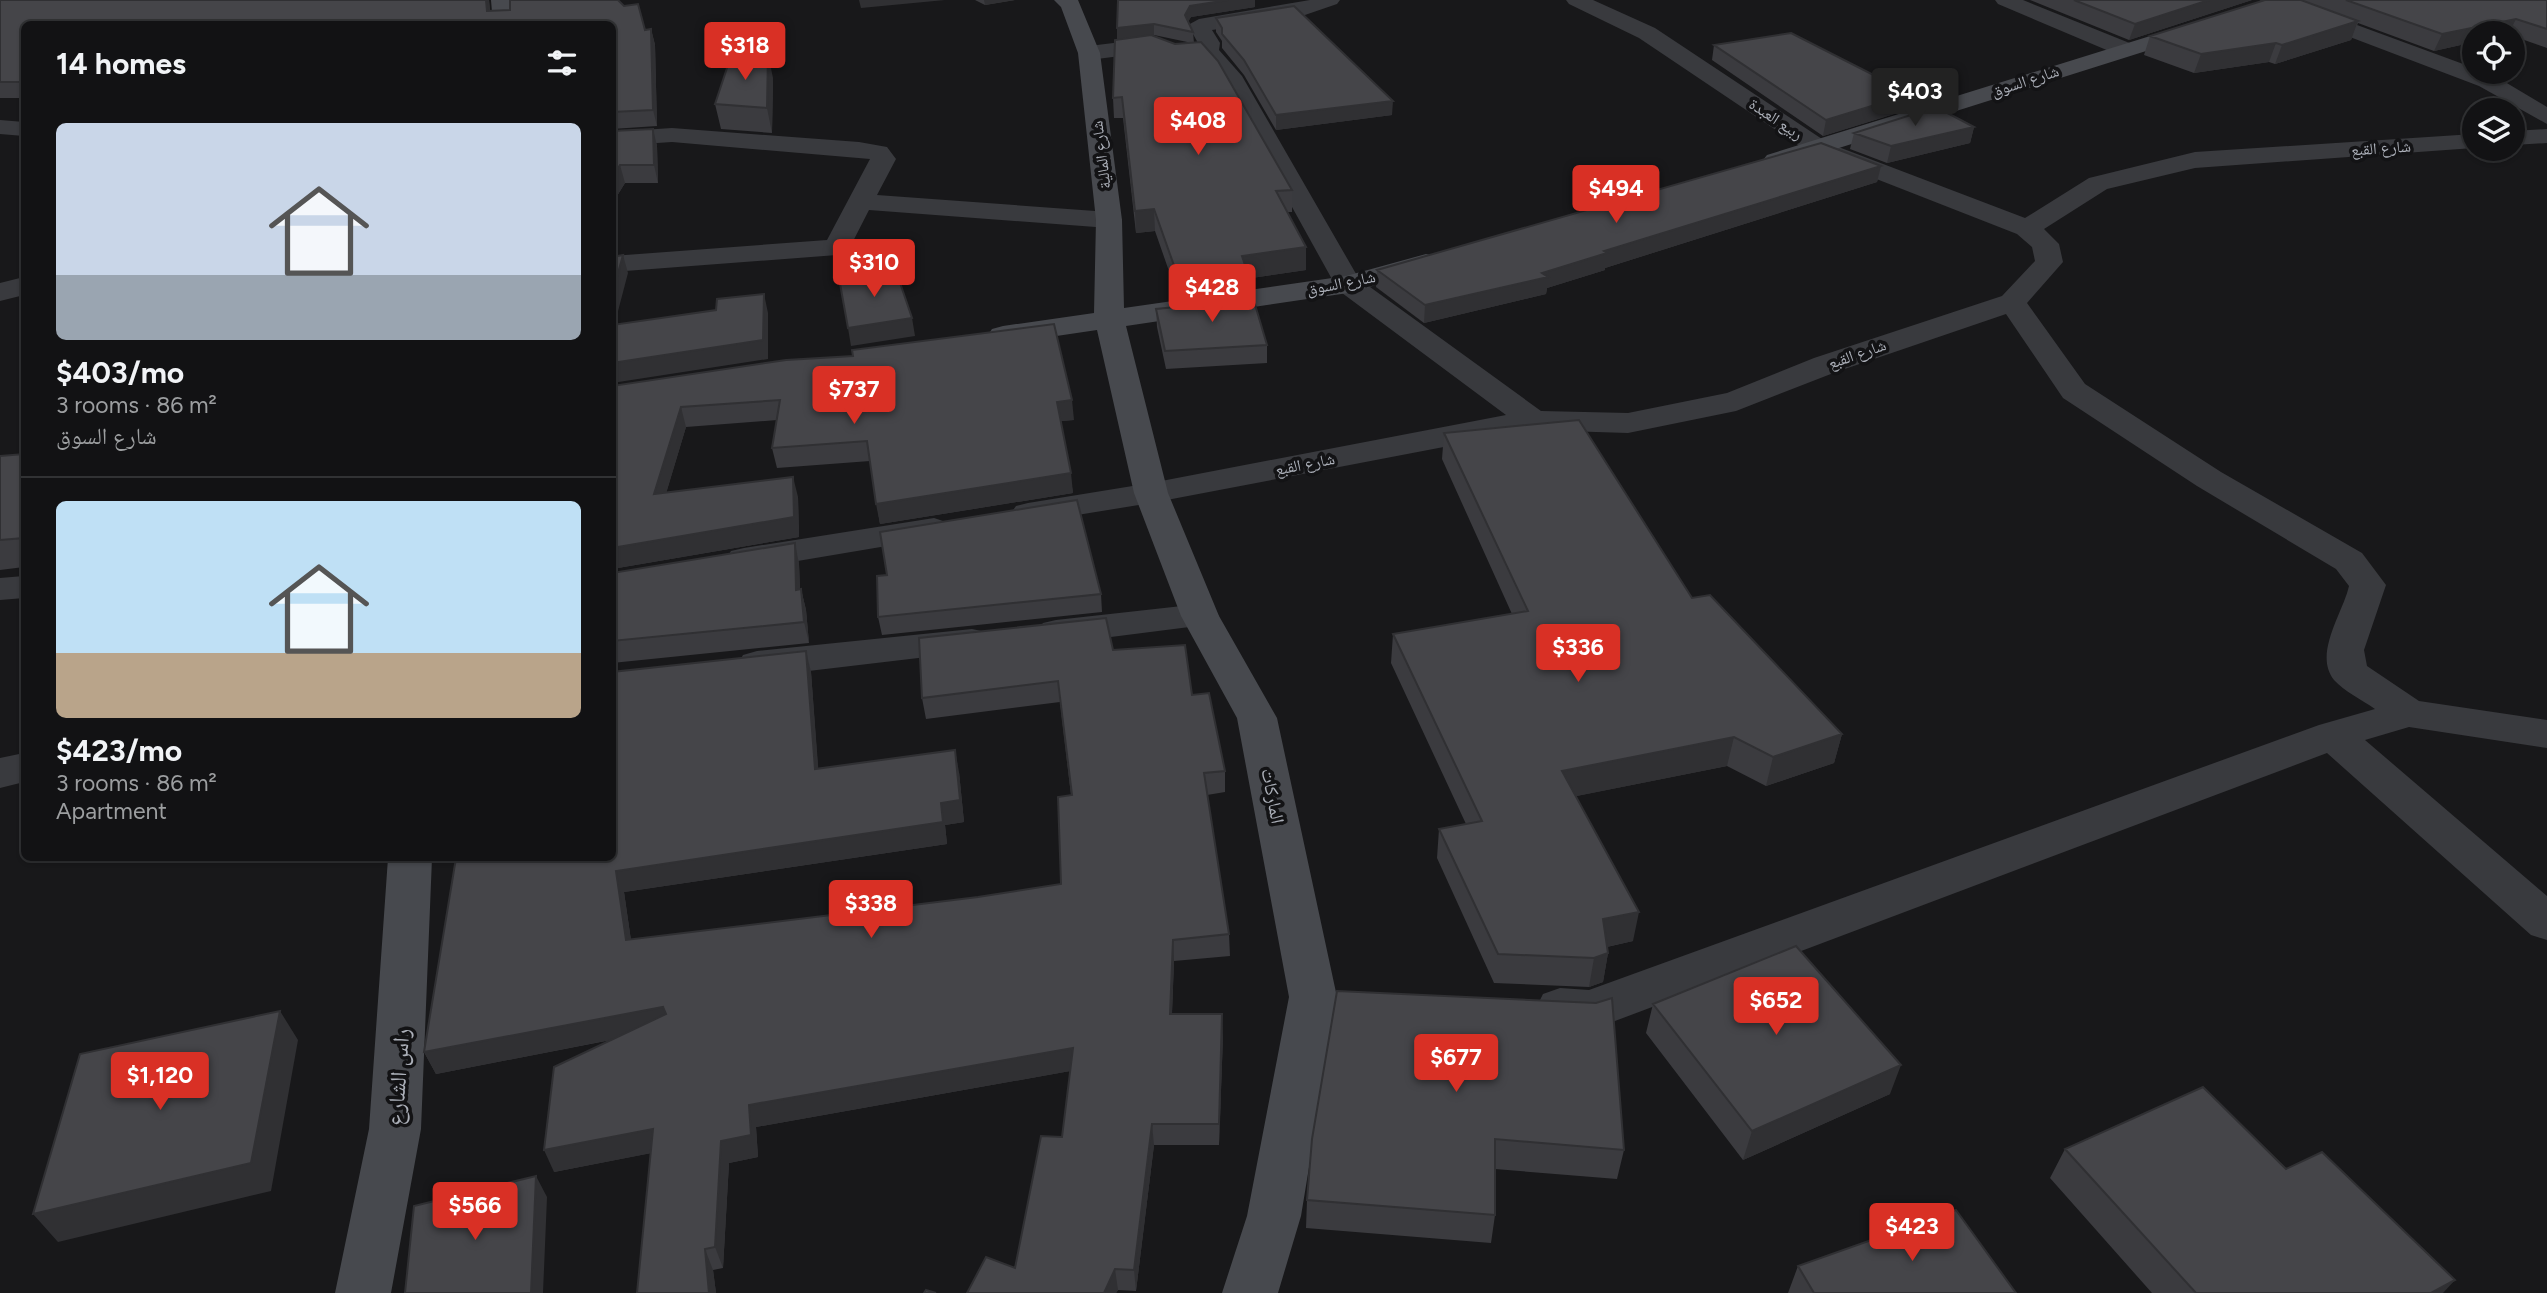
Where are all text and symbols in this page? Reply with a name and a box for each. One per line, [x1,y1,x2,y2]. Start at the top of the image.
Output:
map controls [2462,21,2525,161]
button: locate [2462,21,2525,84]
pin: $318 [704,22,786,82]
text: $318 [720,31,770,59]
icon: filters [543,44,581,82]
text: 14 homes [56,45,186,82]
street label: شارع السوق [1989,61,2062,102]
pin: $403 [1874,68,1956,128]
text: $403 [1888,77,1943,105]
street label: ربيع العبدة [1745,94,1806,145]
pin: $408 [1157,97,1239,157]
button: layers [2462,98,2525,161]
text: $408 [1170,106,1226,134]
street label: شارع المالية [1087,120,1116,190]
street label: شارع القبع [2350,136,2412,161]
pin: $494 [1575,166,1657,225]
icon: home [256,168,382,294]
text: $494 [1588,174,1644,202]
pin: $310 [833,240,915,299]
text: $310 [849,248,899,276]
pin: $428 [1171,264,1253,324]
street label: شارع السوق [1305,267,1377,300]
text: $428 [1185,273,1239,301]
street label: شارع القبع [1826,335,1889,374]
text: $403/mo [56,354,184,391]
pin: $737 [813,366,895,426]
text: $737 [828,375,880,403]
text: 3 rooms · 86 m² [56,391,217,419]
text: شارع السوق [56,422,157,450]
street label: شارع القبع [1274,449,1336,480]
icon: home [256,546,382,672]
pin: $336 [1537,624,1619,684]
text: $336 [1552,633,1604,661]
text: $423/mo [56,732,182,769]
street label: الماركات [1256,766,1290,826]
text: 3 rooms · 86 m² [56,769,217,797]
text: Apartment [56,797,167,825]
pin: $338 [830,880,912,940]
text: $338 [845,889,897,917]
pin: $652 [1735,978,1817,1037]
text: $652 [1750,986,1802,1014]
street label: راس الشارع [381,1027,416,1127]
pin: $677 [1415,1034,1497,1094]
text: $677 [1430,1043,1482,1071]
pin: $1,120 [103,1052,217,1112]
text: $1,120 [127,1061,193,1089]
pin: $566 [434,1182,516,1242]
text: $566 [449,1191,501,1219]
pin: $423 [1871,1204,1953,1263]
text: $423 [1885,1212,1939,1240]

